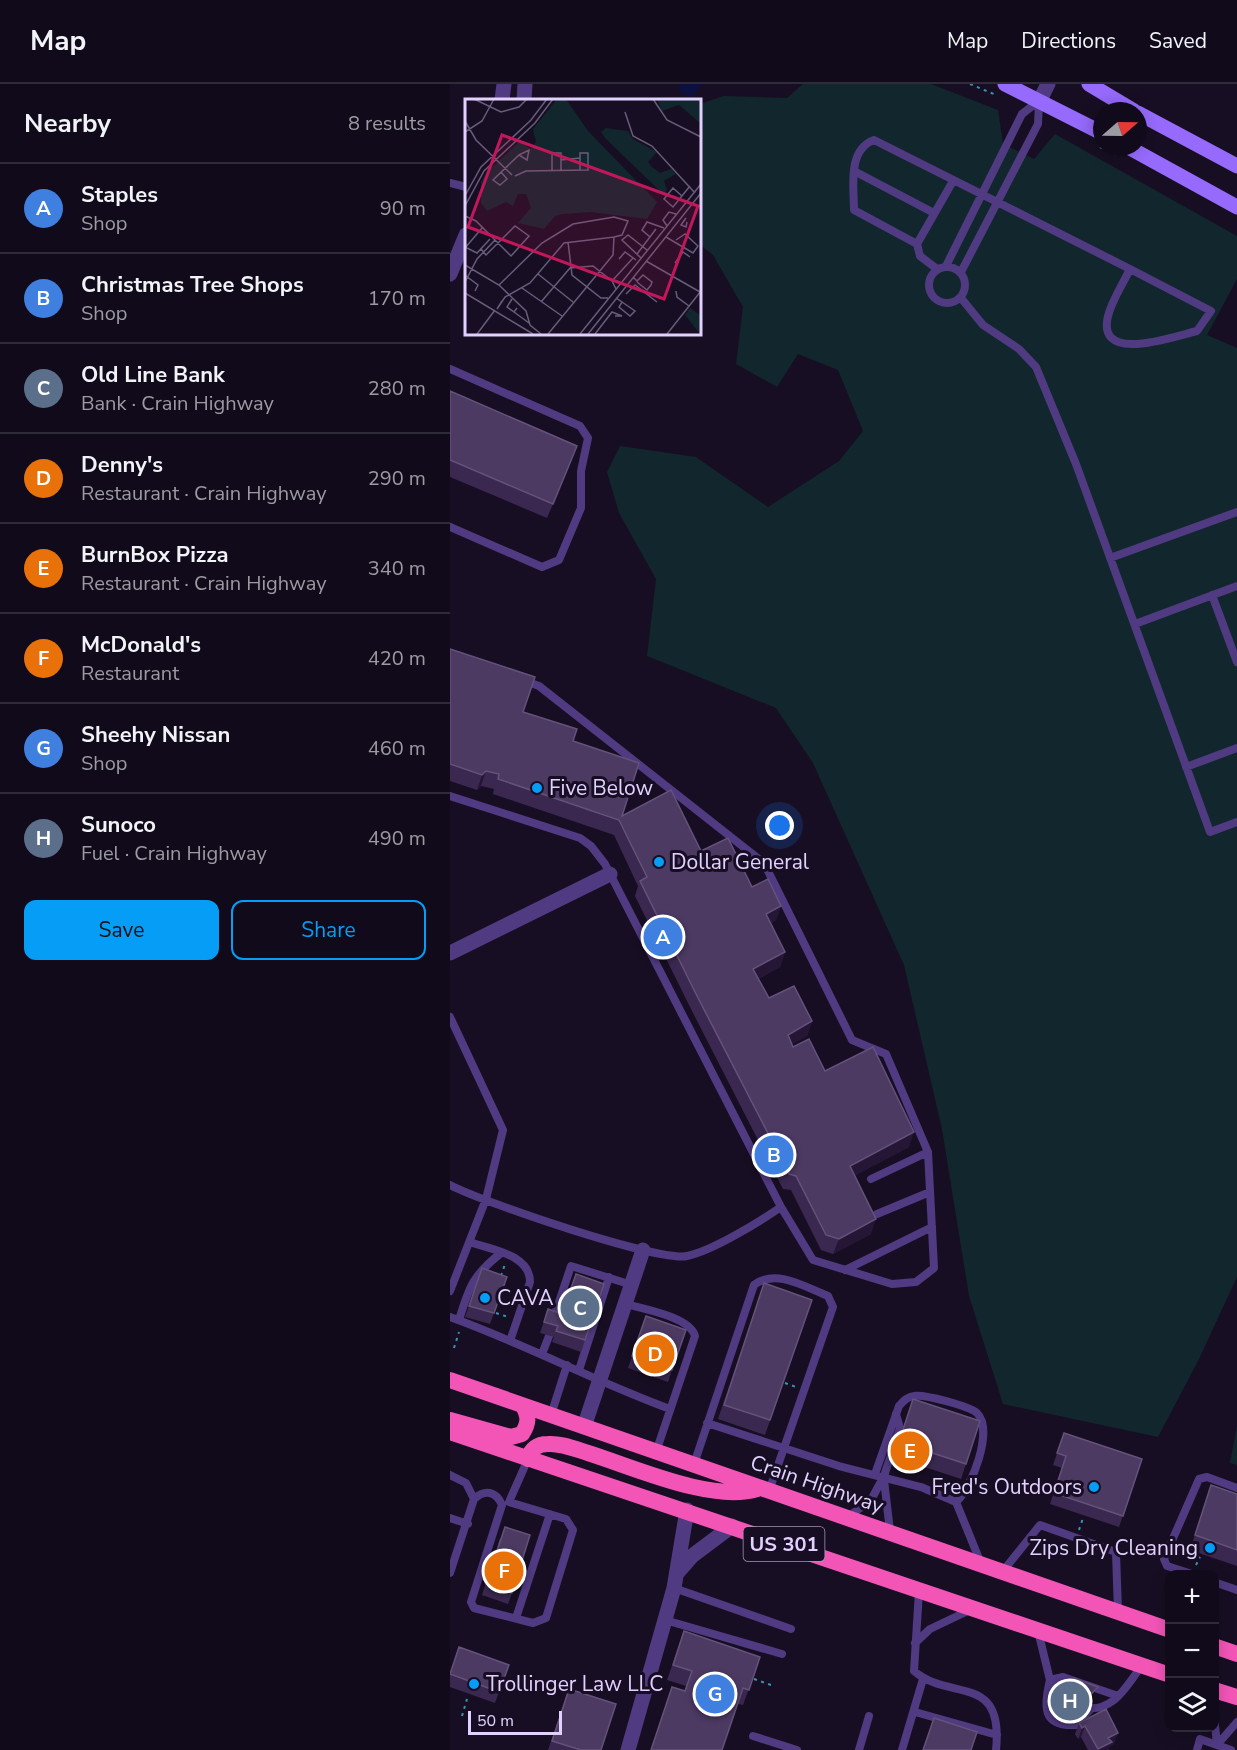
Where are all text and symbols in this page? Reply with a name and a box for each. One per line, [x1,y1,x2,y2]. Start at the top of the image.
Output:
text: Map [30,22,86,60]
text: Map [947,27,988,55]
text: Directions [1021,27,1116,55]
text: Saved [1149,27,1207,55]
inset map [465,99,700,334]
north arrow [1093,102,1147,156]
text: Nearby [24,106,111,141]
text: 8 results [348,110,426,137]
text: Staples [81,180,158,210]
text: A [36,195,51,222]
text: 90 m [380,195,426,222]
text: Shop [81,210,127,237]
text: Christmas Tree Shops [81,270,304,300]
text: B [37,285,50,312]
text: 170 m [368,285,426,312]
text: Shop [81,300,127,327]
text: Old Line Bank [81,360,225,390]
text: C [37,375,50,402]
text: 280 m [368,375,426,402]
text: Bank · Crain Highway [81,390,274,417]
text: Denny's [81,450,163,480]
text: D [36,465,51,492]
text: 290 m [368,465,426,492]
text: Restaurant · Crain Highway [81,480,327,507]
text: BurnBox Pizza [81,540,229,570]
text: E [38,555,49,582]
text: 340 m [368,555,426,582]
text: Restaurant · Crain Highway [81,570,327,597]
text: McDonald's [81,630,201,660]
text: F [38,645,49,672]
text: 420 m [368,645,426,672]
text: Restaurant [81,660,179,687]
text: Sheehy Nissan [81,720,230,750]
text: G [36,735,51,762]
text: 460 m [368,735,426,762]
text: Shop [81,750,127,777]
place label: Five Below [549,774,654,802]
marker: Five Below [530,781,544,795]
text: Sunoco [81,810,156,840]
your location [765,811,794,840]
text: H [36,825,51,852]
text: 490 m [368,825,426,852]
text: Fuel · Crain Highway [81,840,267,867]
place label: Dollar General [671,848,810,876]
marker: Dollar General [652,855,666,869]
button: Save [24,900,219,960]
button: Share [231,900,426,960]
pin: A [644,914,682,960]
pin: B [754,1132,794,1178]
place label: CAVA [497,1284,554,1312]
pin: C [560,1286,600,1330]
marker: CAVA [478,1291,492,1305]
pin: D [636,1332,674,1376]
pin: E [890,1428,930,1474]
street label: Crain Highway [747,1448,888,1520]
place label: Fred's Outdoors [932,1473,1082,1501]
marker: Fred's Outdoors [1087,1480,1101,1494]
road number: US 301 [744,1527,824,1561]
place label: Zips Dry Cleaning [1030,1534,1198,1562]
marker: Zips Dry Cleaning [1203,1541,1217,1555]
pin: F [484,1548,524,1594]
map controls [1165,1570,1219,1732]
button: + [1165,1570,1219,1624]
button: − [1165,1624,1219,1678]
place label: Trollinger Law LLC [486,1670,663,1698]
pin: G [696,1672,734,1716]
marker: Trollinger Law LLC [467,1677,481,1691]
pin: H [1050,1678,1090,1724]
button: layers [1165,1678,1219,1732]
scale bar [468,1708,562,1736]
text: 50 m [477,1710,514,1732]

